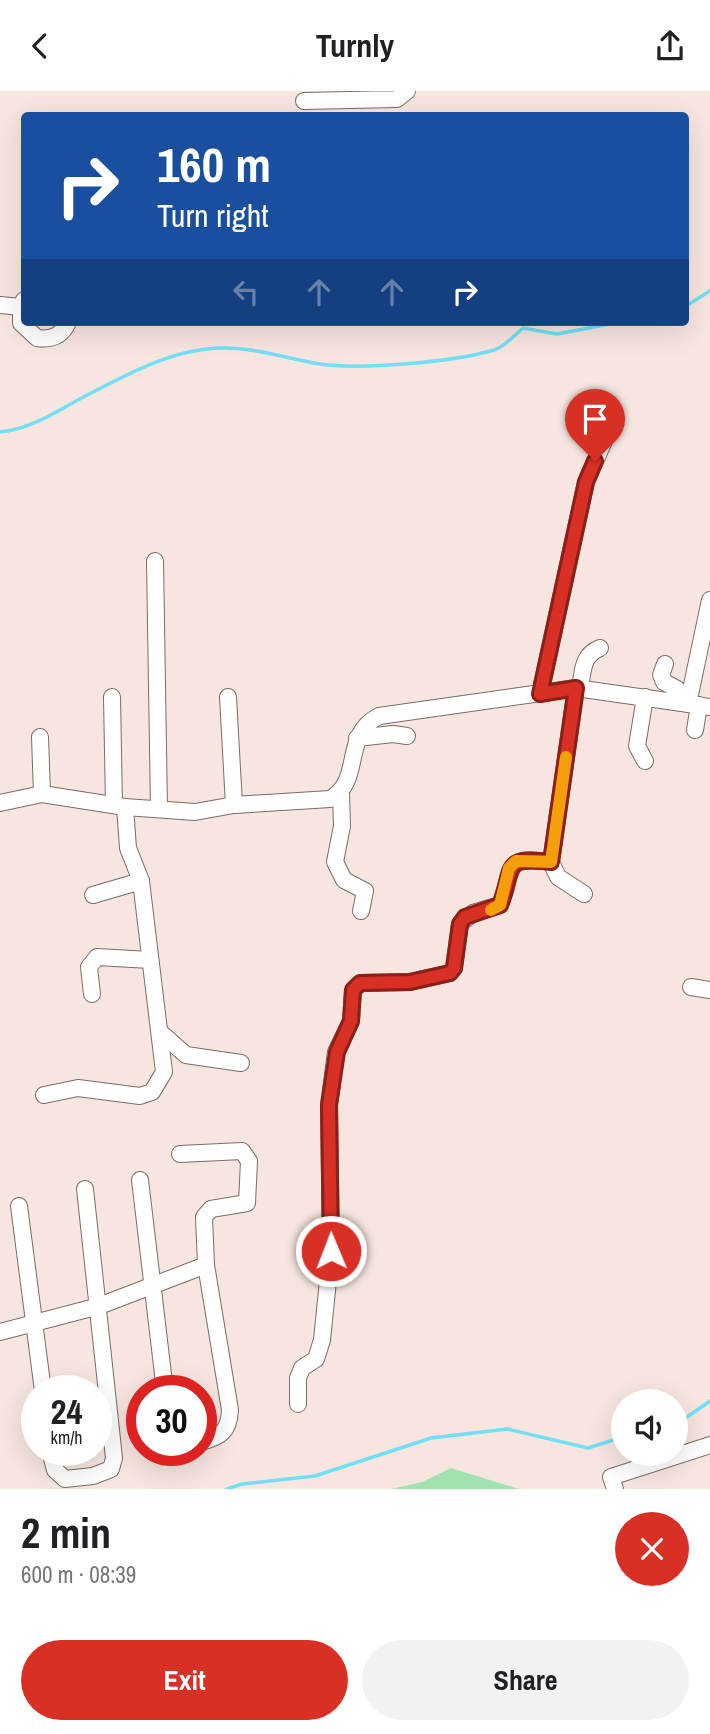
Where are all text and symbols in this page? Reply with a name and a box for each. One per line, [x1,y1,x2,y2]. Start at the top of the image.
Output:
text: Turnly [316,24,394,67]
icon: back [21,27,59,65]
icon: share [651,27,689,65]
text: 160 m [157,131,271,197]
icon: right [42,140,133,231]
text: Turn right [157,194,269,237]
icon: left [227,273,265,311]
icon: ahead [300,273,338,311]
icon: ahead [373,273,411,311]
icon: right [446,273,484,311]
pin [565,389,625,461]
icon: arrive [576,400,614,438]
position arrow [294,1214,368,1288]
speed limit sign: 30 [126,1375,217,1466]
text: 24 [51,1388,82,1435]
map controls [611,1389,688,1466]
button: sound [611,1389,688,1466]
text: km/h [51,1425,83,1450]
text: 2 min [21,1505,111,1561]
button: close [615,1512,689,1586]
text: 600 m · 08:39 [21,1559,136,1590]
button: Exit [21,1640,348,1720]
button: Share [362,1640,689,1720]

